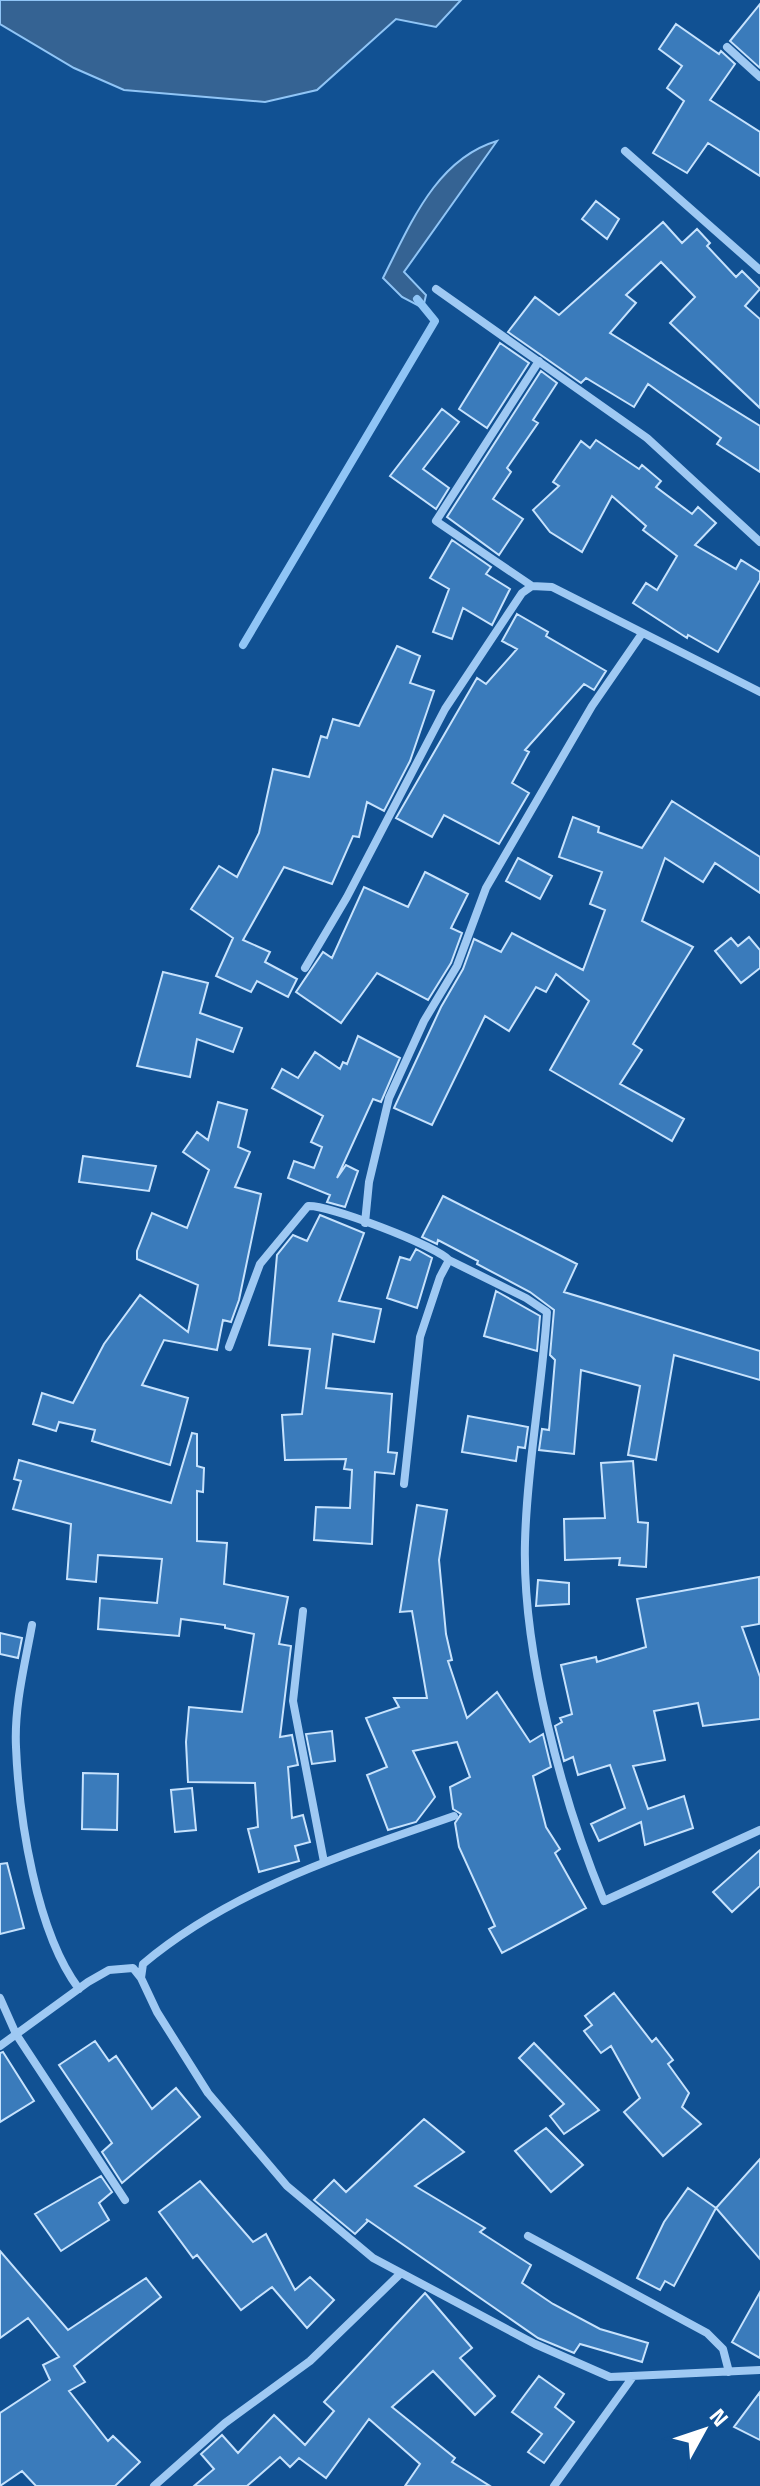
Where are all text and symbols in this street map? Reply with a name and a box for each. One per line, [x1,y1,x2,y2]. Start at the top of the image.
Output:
north arrow [664,2390,744,2470]
text: N [701,2400,737,2434]

